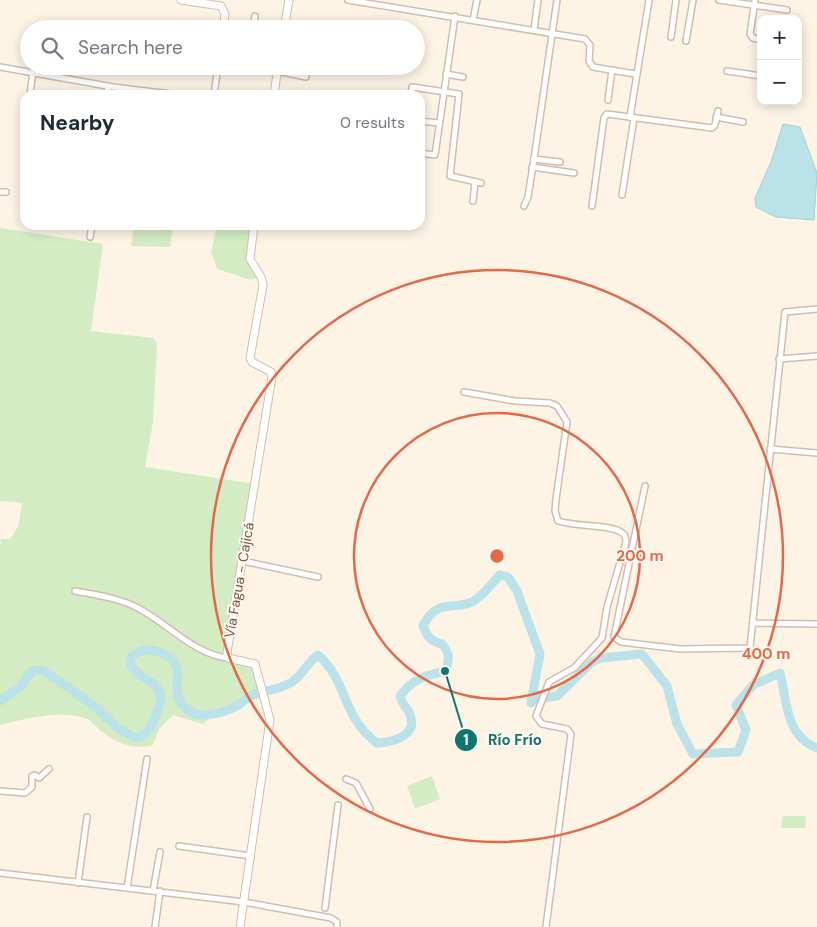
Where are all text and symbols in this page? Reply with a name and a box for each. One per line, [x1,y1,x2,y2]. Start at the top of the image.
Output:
map controls [757,15,802,105]
button: + [757,15,802,60]
search box [20,20,425,75]
icon: search [38,34,66,62]
text: Search here [78,35,183,60]
button: − [757,60,802,105]
text: Nearby [40,109,114,137]
text: 0 results [340,112,405,133]
street label: Vía Fagua - Cajicá [220,521,258,639]
text: 200 m [616,546,664,566]
centre of rings [488,547,506,565]
text: 400 m [742,644,790,664]
callout: Río Frío [453,725,552,755]
text: 1 [463,730,469,750]
text: Río Frío [488,730,542,750]

